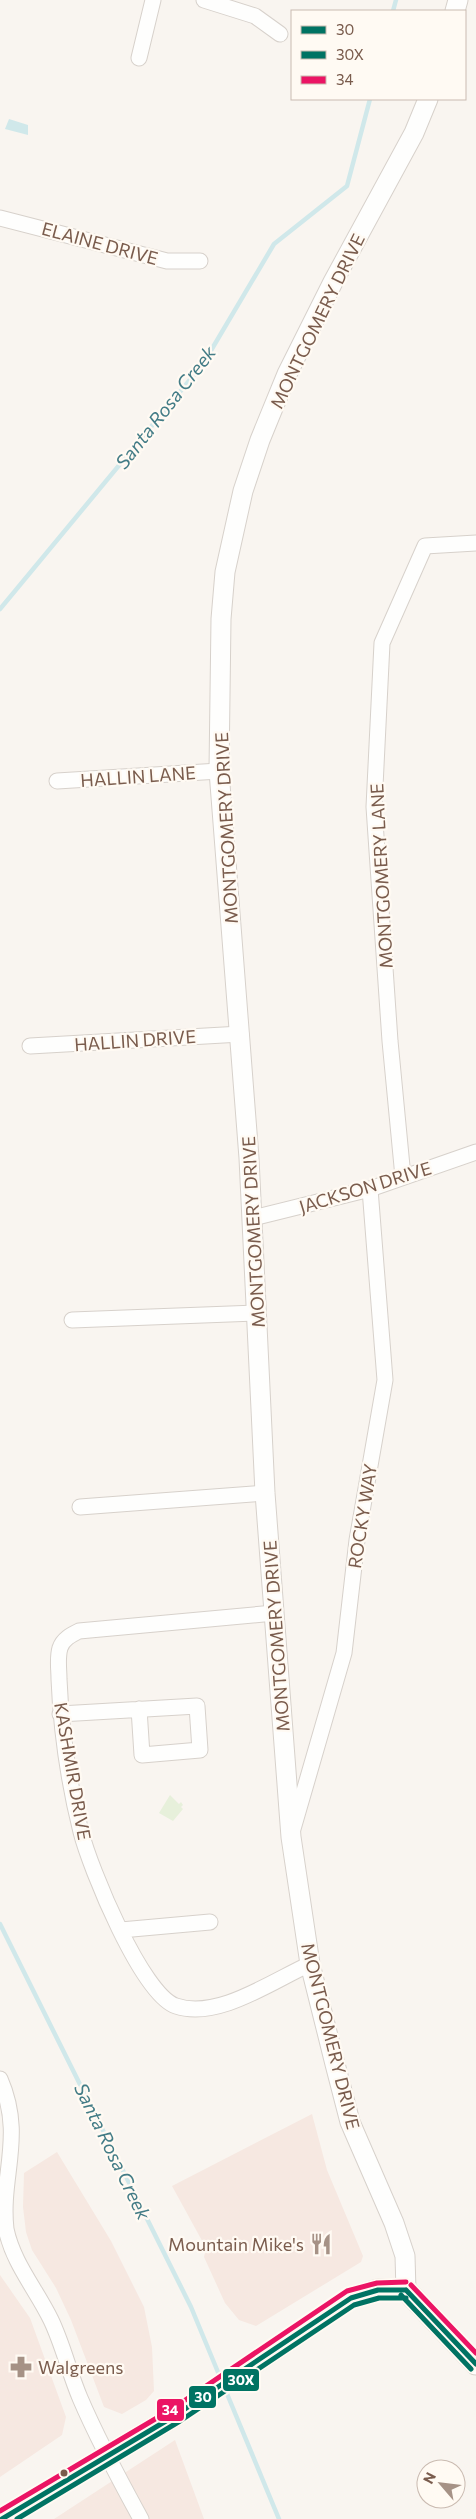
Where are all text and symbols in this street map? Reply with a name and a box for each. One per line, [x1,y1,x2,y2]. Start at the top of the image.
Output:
legend [291,10,466,100]
text: 30 [336,20,354,38]
text: 30X [336,45,364,63]
text: 34 [336,70,354,88]
street label: ELAINE DRIVE [39,217,161,269]
street label: MONTGOMERY DRIVE [265,230,369,412]
water label: Santa Rosa Creek [110,340,220,473]
street label: MONTGOMERY DRIVE [210,732,242,924]
street label: HALLIN LANE [80,761,196,791]
street label: MONTGOMERY LANE [365,783,397,969]
street label: HALLIN DRIVE [73,1025,197,1055]
street label: MONTGOMERY DRIVE [237,1136,269,1328]
street label: JACKSON DRIVE [296,1156,434,1218]
street label: ROCKY WAY [343,1462,381,1570]
street label: MONTGOMERY DRIVE [258,1540,294,1732]
street label: KASHMIR DRIVE [50,1700,96,1842]
street label: MONTGOMERY DRIVE [297,1940,365,2132]
water label: Santa Rosa Creek [70,2079,156,2224]
restaurant icon: Mountain Mike's [308,2231,334,2257]
place label: Mountain Mike's [168,2233,304,2255]
pharmacy icon: Walgreens [8,2354,34,2380]
place label: Walgreens [38,2356,124,2378]
line badge: 30X [222,2368,260,2392]
text: 30X [228,2371,255,2388]
line badge: 30 [188,2385,217,2409]
text: 30 [194,2388,212,2405]
line badge: 34 [156,2398,185,2422]
text: 34 [162,2401,179,2418]
north arrow [416,2459,466,2509]
unlabelled marker [59,2468,69,2478]
text: N [419,2469,439,2486]

